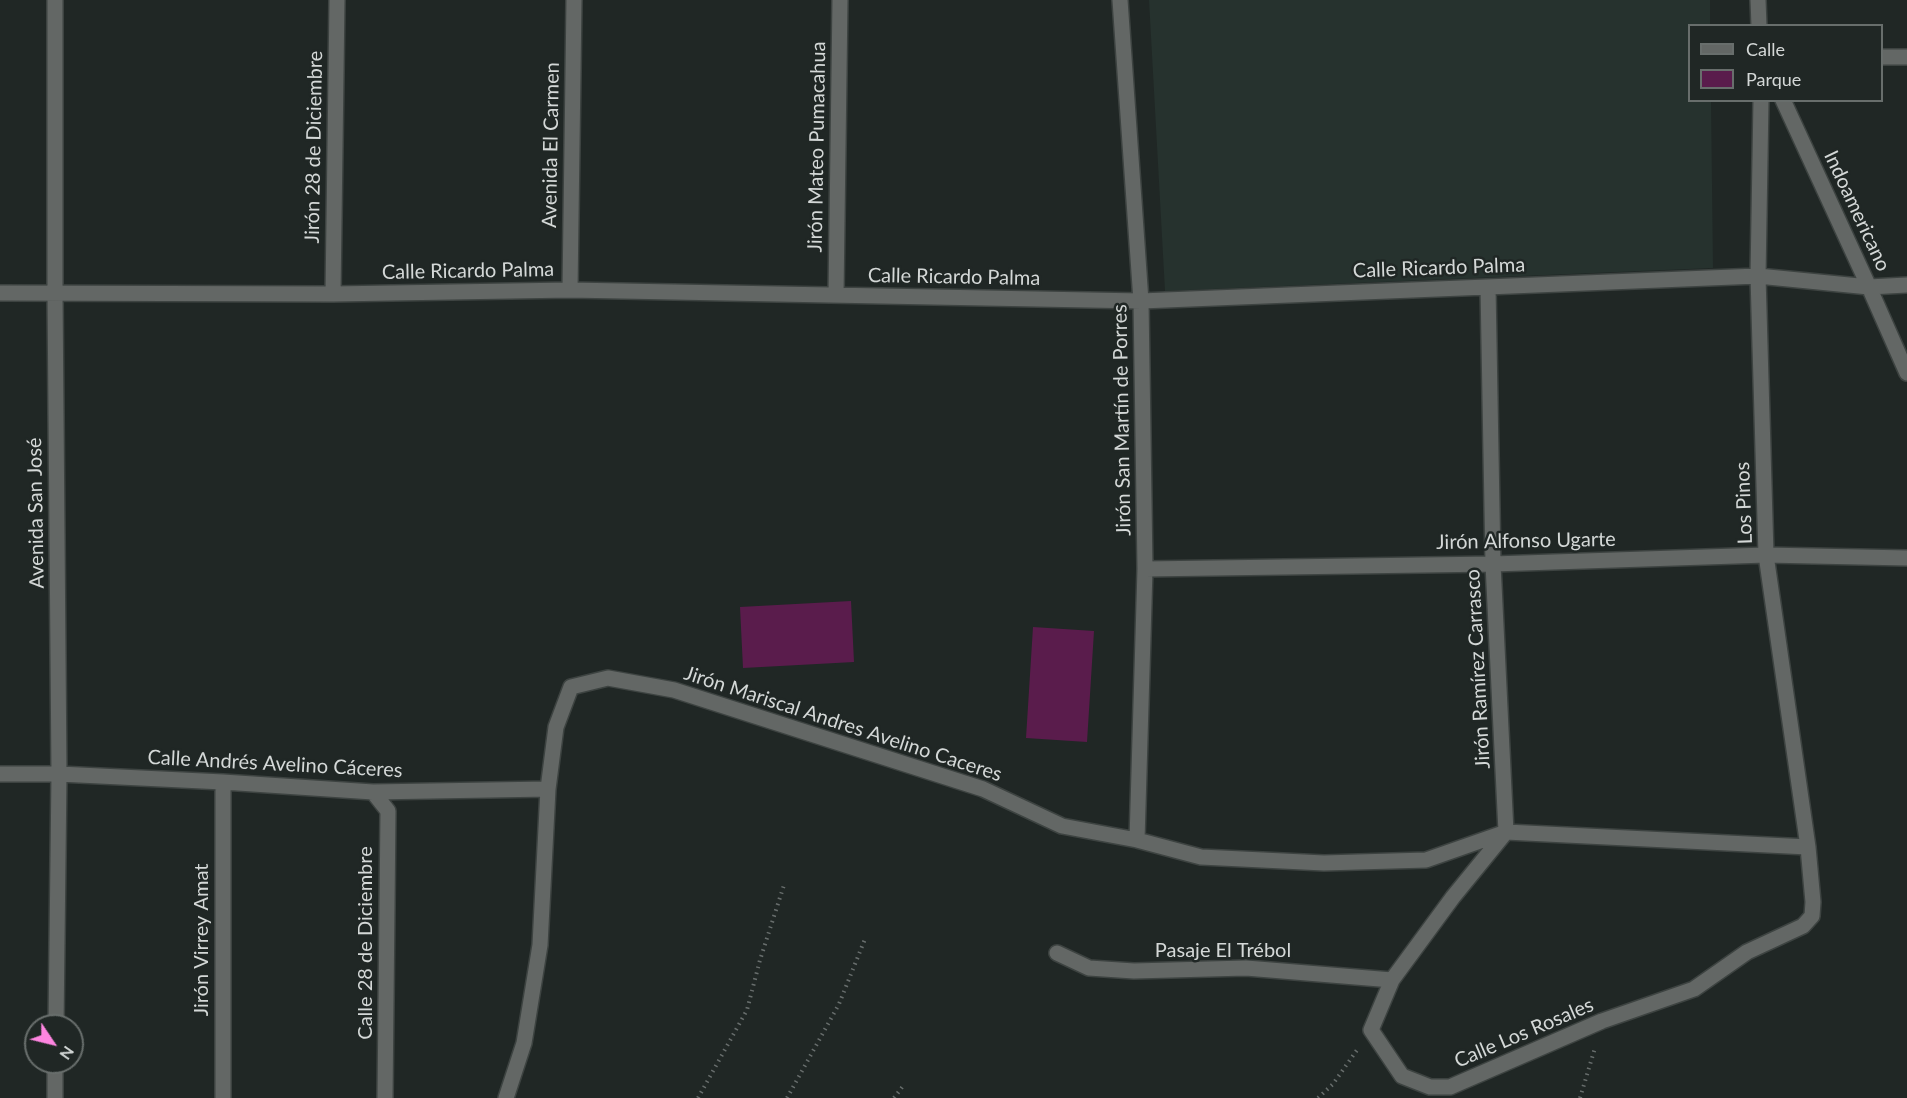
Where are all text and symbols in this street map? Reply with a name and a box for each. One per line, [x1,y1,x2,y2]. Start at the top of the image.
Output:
legend [1688,24,1883,102]
text: Calle [1746,38,1785,60]
street label: Jirón Mateo Pumacahua [803,41,831,253]
street label: Jirón 28 de Diciembre [300,51,328,243]
street label: Avenida El Carmen [538,62,564,228]
text: Parque [1746,68,1801,90]
street label: Indoamericano [1819,147,1895,275]
street label: Calle Ricardo Palma [1352,253,1526,283]
street label: Calle Ricardo Palma [382,257,554,285]
street label: Calle Ricardo Palma [868,263,1040,291]
street label: Jirón San Martín de Porres [1108,304,1136,536]
street label: Avenida San José [23,437,49,589]
street label: Los Pinos [1731,461,1757,545]
street label: Jirón Alfonso Ugarte [1436,527,1616,555]
street label: Jirón Ramírez Carrasco [1461,569,1495,769]
street label: Jirón Mariscal Andres Avelino Caceres [681,661,1005,787]
street label: Calle Andrés Avelino Cáceres [147,745,403,783]
street label: Calle 28 de Diciembre [354,846,378,1040]
street label: Jirón Virrey Amat [190,864,214,1016]
street label: Pasaje El Trébol [1155,939,1291,963]
street label: Calle Los Rosales [1451,993,1597,1073]
north arrow [24,1014,84,1074]
text: N [56,1043,79,1064]

